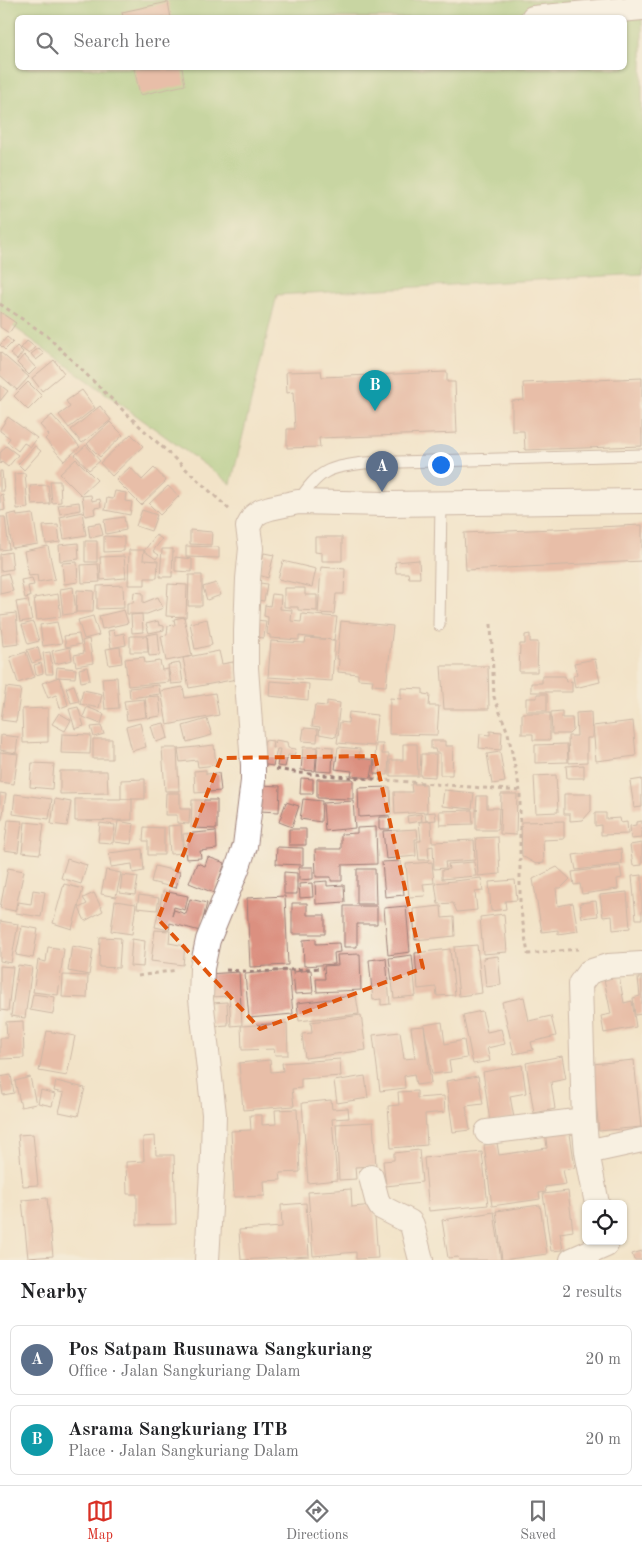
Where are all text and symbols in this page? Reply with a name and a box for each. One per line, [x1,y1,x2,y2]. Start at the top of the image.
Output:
search box [15,15,627,70]
icon: search [33,29,61,57]
text: Search here [73,33,170,52]
pin: B [359,370,391,411]
pin: A [366,451,398,492]
your location [428,452,454,478]
map controls [582,1200,627,1245]
button: locate [582,1200,627,1245]
text: Nearby [20,1282,88,1303]
text: 2 results [562,1285,622,1301]
text: Pos Satpam Rusunawa Sangkuriang [68,1341,372,1360]
text: A [31,1352,43,1368]
text: 20 m [585,1352,621,1368]
text: Office · Jalan Sangkuriang Dalam [68,1364,300,1380]
text: Asrama Sangkuriang ITB [68,1421,288,1440]
text: B [31,1432,43,1448]
text: 20 m [585,1432,621,1448]
text: Place · Jalan Sangkuriang Dalam [68,1444,299,1460]
tab: Map [86,1497,114,1544]
tab: Directions [286,1497,348,1544]
tab: Saved [520,1497,556,1544]

